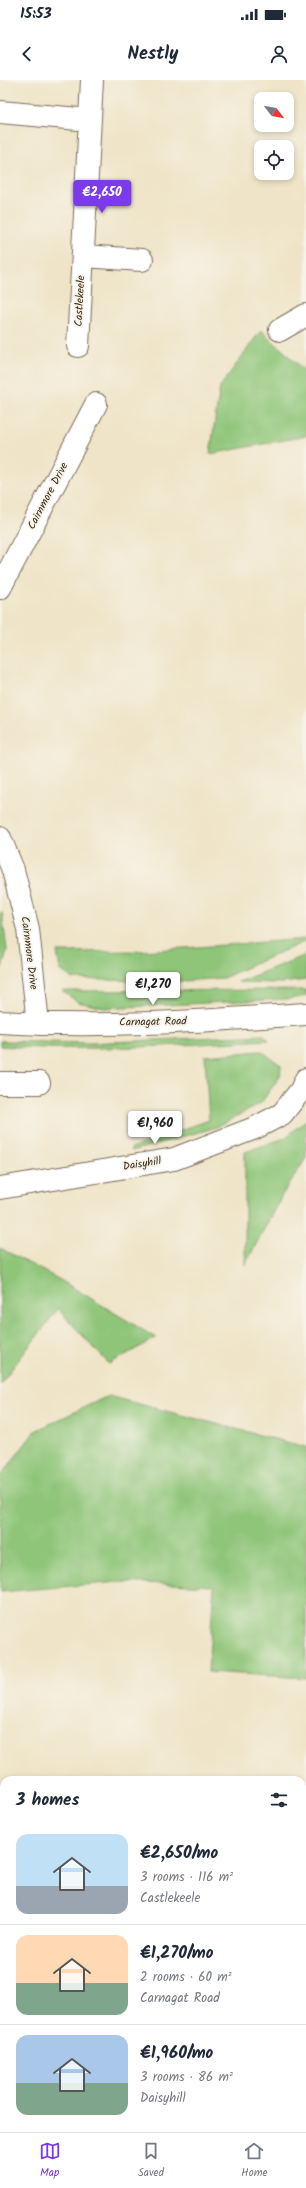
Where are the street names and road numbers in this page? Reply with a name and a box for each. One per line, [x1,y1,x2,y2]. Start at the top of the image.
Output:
street label: Castlekeele [70,275,90,327]
street label: Cairnmore Drive [23,459,73,533]
street label: Cairnmore Drive [16,915,42,991]
street label: Carnagat Road [119,1012,187,1032]
street label: Daisyhill [122,1152,163,1176]

